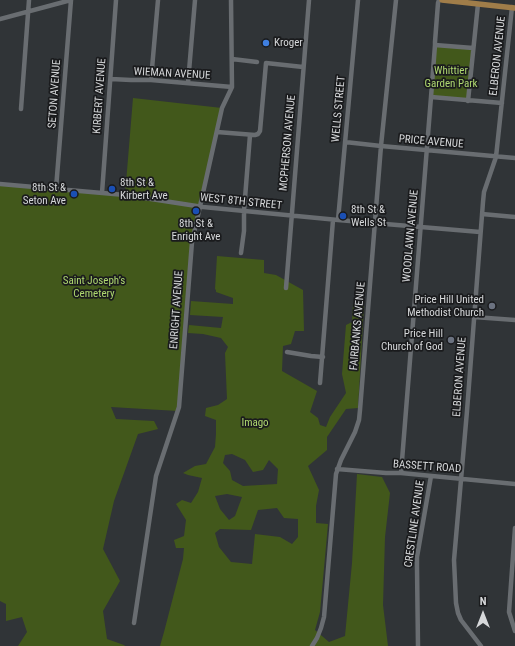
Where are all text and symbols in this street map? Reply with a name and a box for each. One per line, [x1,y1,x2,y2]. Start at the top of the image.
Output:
street label: ELBERON AVENUE [487,16,509,96]
place label: Kroger [274,36,303,50]
marker: Kroger [261,38,271,48]
street label: KIRBERT AVENUE [91,58,109,134]
street label: SETON AVENUE [46,59,64,129]
park label: Whittier Garden Park [424,64,478,90]
street label: WIEMAN AVENUE [133,65,211,83]
street label: WELLS STREET [330,75,348,143]
street label: MCPHERSON AVENUE [277,94,299,192]
street label: PRICE AVENUE [398,133,464,151]
place label: 8th St & Kirbert Ave [120,176,168,202]
place label: 8th St & Seton Ave [23,181,66,207]
marker: 8th St & Kirbert Ave [107,184,117,194]
marker: 8th St & Seton Ave [69,189,79,199]
street label: WOODLAWN AVENUE [400,189,422,283]
street label: WEST 8TH STREET [199,191,283,213]
place label: 8th St & Wells St [351,203,386,229]
marker: 8th St & Enright Ave [191,206,201,216]
marker: 8th St & Wells St [338,211,348,221]
place label: 8th St & Enright Ave [171,217,221,243]
street label: ENRIGHT AVENUE [168,271,186,349]
park label: Saint Joseph’s Cemetery [63,274,125,300]
street label: FAIRBANKS AVENUE [348,281,368,371]
place label: Price Hill United Methodist Church [407,293,484,319]
marker: Price Hill United Methodist Church [487,301,497,311]
place label: Price Hill Church of God [381,327,443,353]
marker: Price Hill Church of God [446,335,456,345]
street label: ELBERON AVENUE [451,337,469,417]
park label: Imago [241,416,269,430]
street label: BASSETT ROAD [392,458,462,476]
street label: CRESTLINE AVENUE [402,480,428,568]
north arrow [463,594,503,634]
text: N [480,595,486,608]

